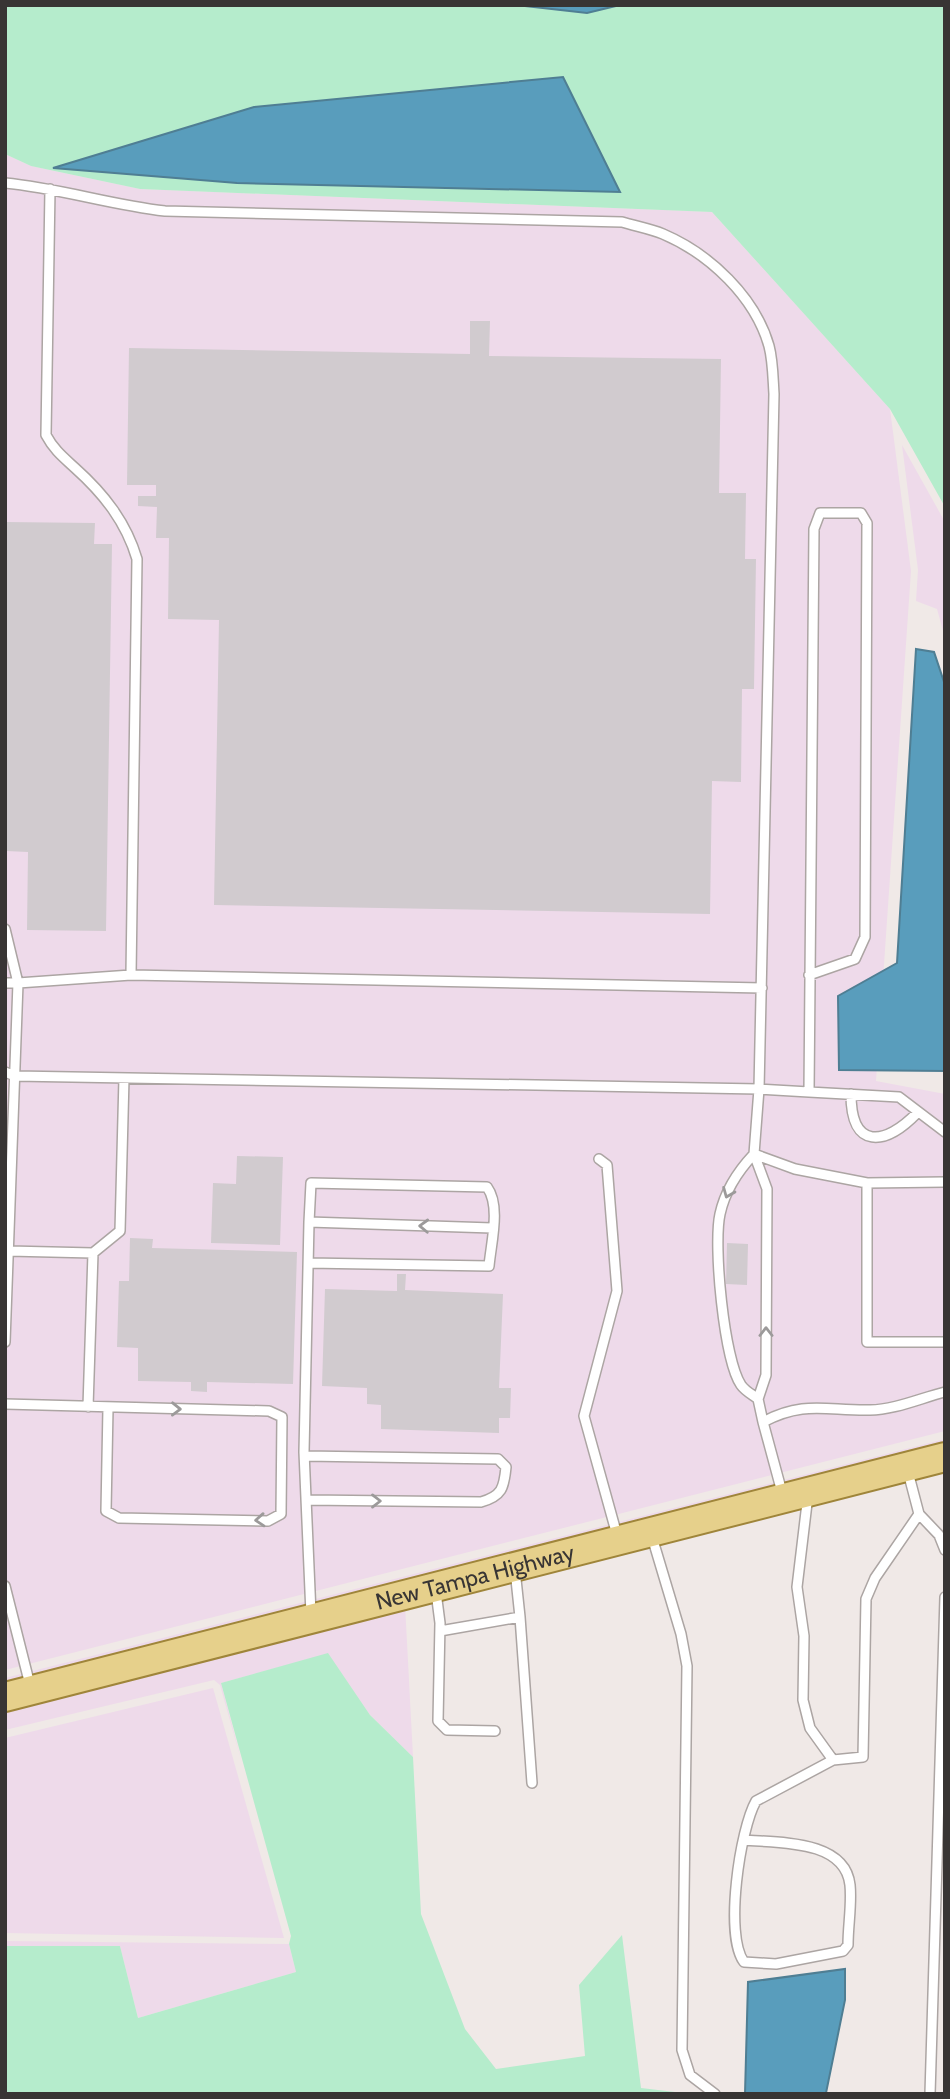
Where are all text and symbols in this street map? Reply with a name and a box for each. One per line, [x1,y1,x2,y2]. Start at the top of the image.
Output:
one-way arrow [723,1186,737,1198]
one-way arrow [418,1218,429,1233]
one-way arrow [758,1326,774,1337]
one-way arrow [171,1401,182,1417]
one-way arrow [371,1493,381,1509]
one-way arrow [254,1512,265,1527]
street label: New Tampa Highway [373,1538,578,1616]

